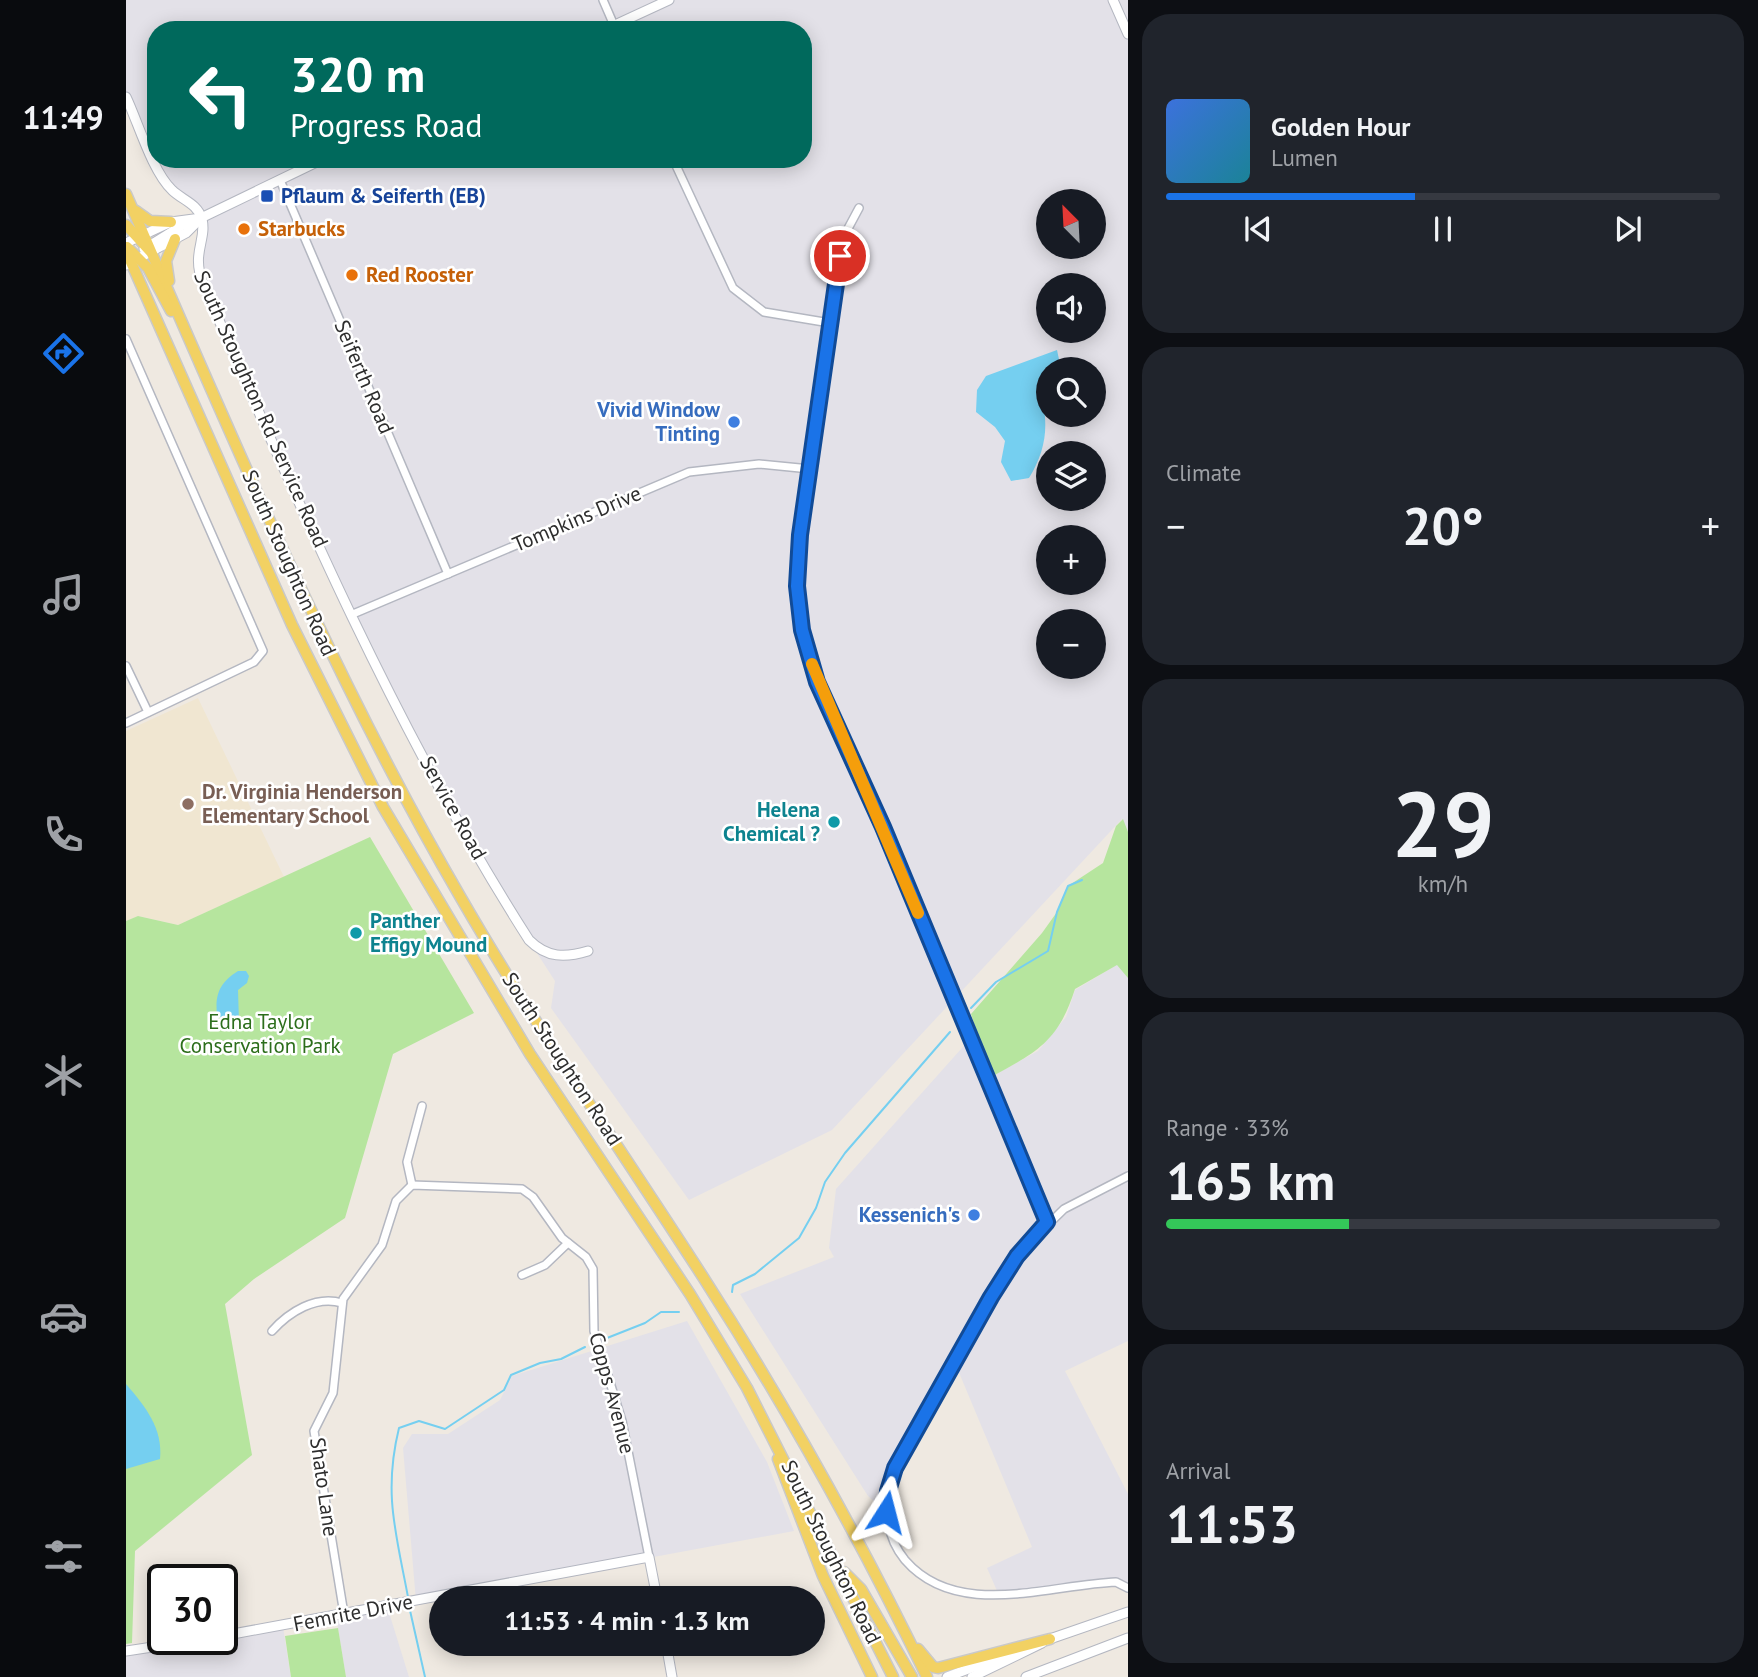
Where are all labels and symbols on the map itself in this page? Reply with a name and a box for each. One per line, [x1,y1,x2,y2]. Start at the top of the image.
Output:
place label: Pflaum & Seiferth (EB) [281,182,486,209]
marker: Pflaum & Seiferth (EB) [259,188,275,204]
north arrow [1036,189,1106,259]
place label: Starbucks [258,215,345,242]
marker: Starbucks [236,221,252,237]
pin [810,226,870,286]
place label: Red Rooster [366,261,474,288]
street label: South Stoughton Rd Service Road [188,266,335,551]
marker: Red Rooster [344,267,360,283]
street label: Seiferth Road [328,316,401,438]
place label: Vivid Window Tinting [596,396,721,447]
marker: Vivid Window Tinting [726,414,742,430]
street label: South Stoughton Road [236,465,343,660]
street label: Tompkins Drive [508,479,645,558]
street label: Service Road [414,751,493,864]
place label: Dr. Virginia Henderson Elementary School [202,778,402,829]
marker: Dr. Virginia Henderson Elementary School [180,796,196,812]
place label: Helena Chemical ? [723,796,820,847]
marker: Helena Chemical ? [826,814,842,830]
place label: Panther Effigy Mound [370,907,487,958]
marker: Panther Effigy Mound [348,925,364,941]
street label: South Stoughton Road [496,967,628,1150]
park label: Edna Taylor Conservation Park [180,1008,340,1059]
place label: Kessenich's [859,1201,960,1228]
marker: Kessenich's [966,1207,982,1223]
street label: Copps Avenue [583,1329,642,1457]
street label: Shato Lane [304,1436,345,1538]
street label: South Stoughton Road [775,1456,888,1648]
position arrow [849,1475,923,1549]
speed limit sign: 30 [147,1564,238,1655]
street label: Femrite Drive [291,1588,415,1637]

